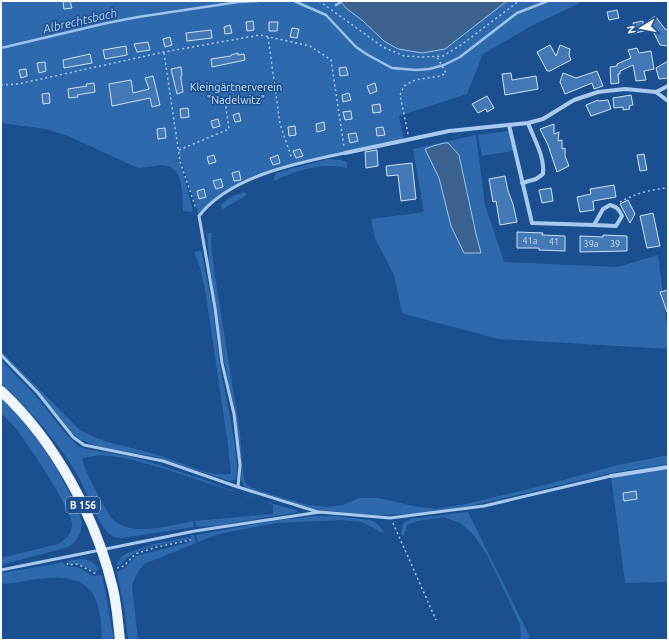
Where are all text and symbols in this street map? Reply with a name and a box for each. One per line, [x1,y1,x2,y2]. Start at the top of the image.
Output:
water label: Albrechtsbach [41,6,118,36]
north arrow [621,8,661,48]
text: N [625,25,638,35]
park label: Kleingärtnerverein "Nadelwitz" [190,81,282,106]
house number: 41a [523,236,537,246]
house number: 41 [549,237,559,247]
house number: 39a [584,239,598,249]
house number: 39 [610,239,620,249]
road number: B 156 [66,497,100,513]

